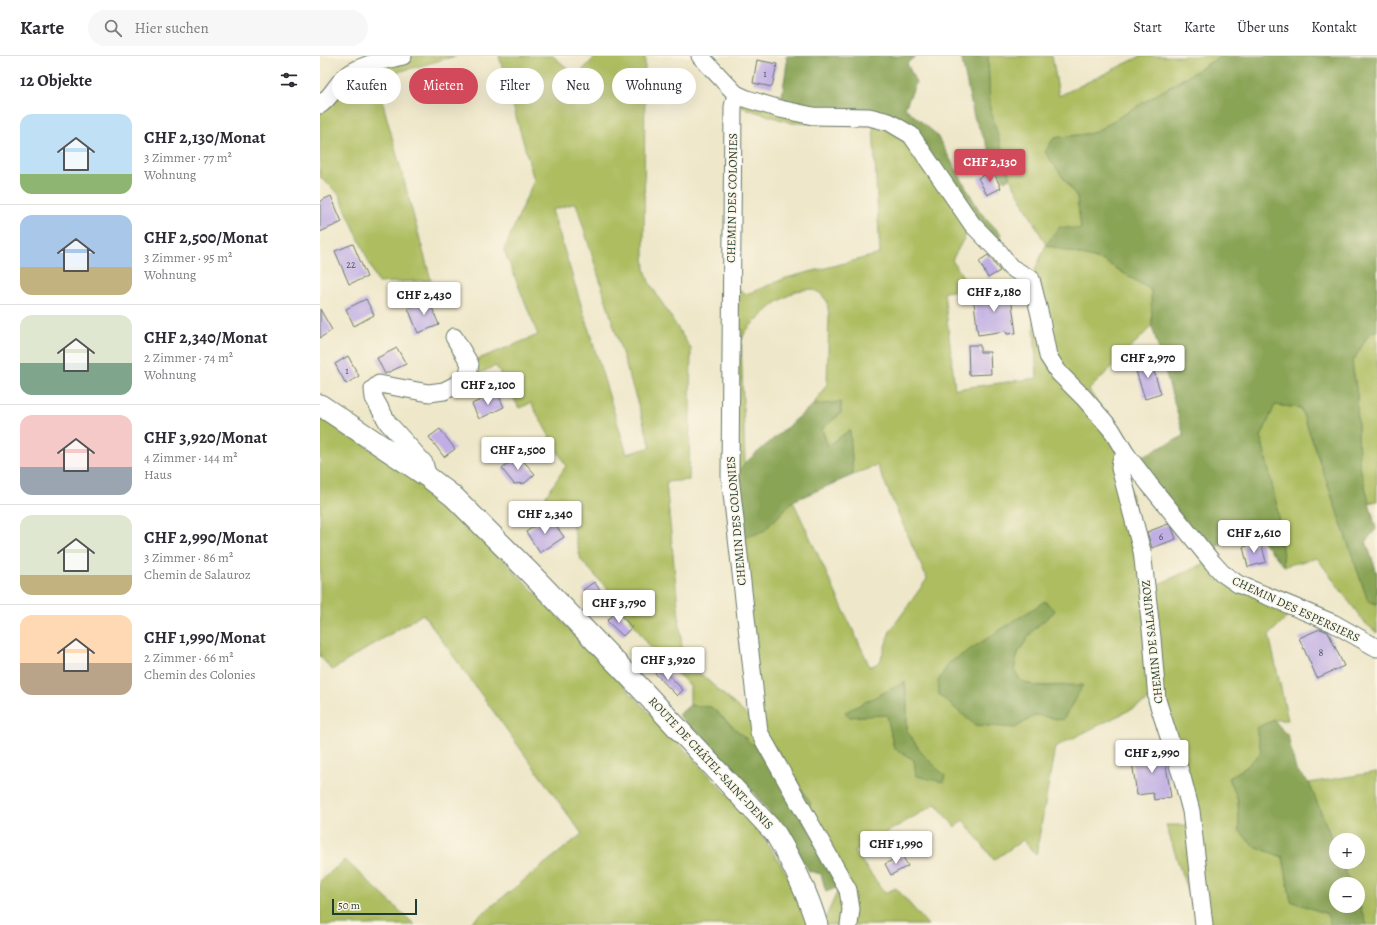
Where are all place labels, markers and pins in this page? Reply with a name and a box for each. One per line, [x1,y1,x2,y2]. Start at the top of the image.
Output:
pin: CHF 2,130 [944,149,1036,183]
pin: CHF 2,180 [948,279,1040,313]
pin: CHF 2,430 [378,282,470,316]
pin: CHF 2,970 [1102,345,1194,379]
pin: CHF 2,100 [442,372,534,406]
pin: CHF 2,500 [472,437,564,471]
pin: CHF 2,340 [499,501,591,535]
pin: CHF 2,610 [1208,520,1300,554]
pin: CHF 3,790 [573,590,665,624]
pin: CHF 3,920 [622,647,714,681]
pin: CHF 2,990 [1106,740,1198,774]
pin: CHF 1,990 [850,831,942,865]

